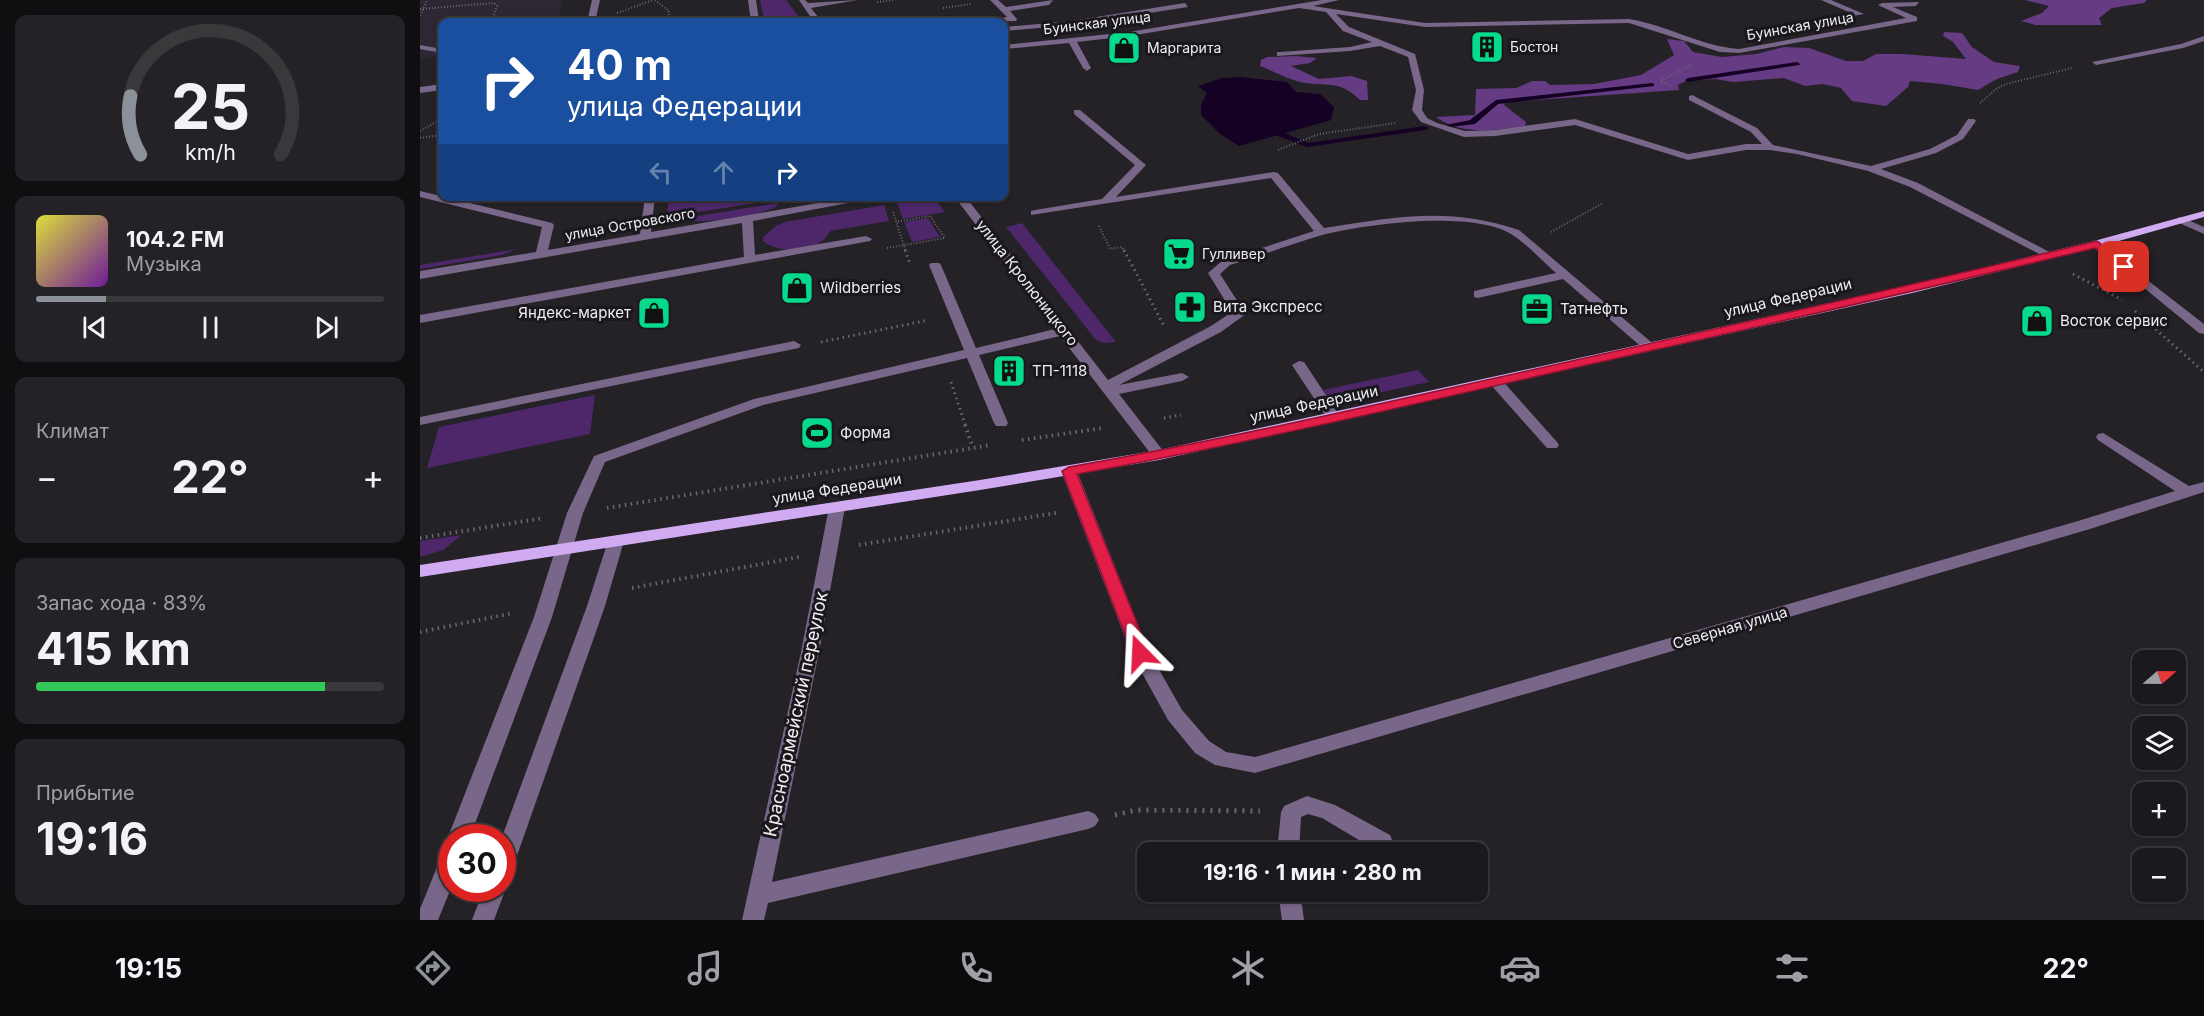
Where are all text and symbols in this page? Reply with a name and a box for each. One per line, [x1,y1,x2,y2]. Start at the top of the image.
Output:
street label: Буинская улица [1042,7,1152,38]
street label: Буинская улица [1745,8,1855,43]
building icon: Бостон [1469,29,1505,65]
shop icon: Маргарита [1106,30,1142,66]
place label: Бостон [1510,38,1558,55]
text: 40 m [567,39,672,90]
place label: Маргарита [1147,39,1221,56]
icon: right [468,42,546,120]
text: 25 [170,69,250,144]
text: улица Федерации [567,90,802,123]
text: km/h [185,139,235,165]
icon: left [644,156,677,189]
icon: ahead [707,156,740,189]
icon: right [770,156,803,189]
street label: улица Островского [563,204,696,243]
street label: улица Кролюницкого [972,216,1083,350]
text: 104.2 FM [126,226,224,252]
supermarket icon: Гулливер [1161,236,1197,272]
pin [2098,241,2149,292]
place label: Гулливер [1202,245,1266,262]
icon: arrive [2107,250,2140,283]
text: Музыка [126,252,202,276]
shop icon: Wildberries [779,270,815,306]
street label: улица Федерации [1722,274,1854,321]
place label: Wildberries [820,278,901,297]
pharmacy icon: Вита Экспресс [1172,289,1208,325]
office icon: Татнефть [1519,291,1555,327]
shop icon: Яндекс-маркет [636,295,672,331]
place label: Вита Экспресс [1213,297,1323,316]
place label: Татнефть [1560,299,1628,318]
place label: Яндекс-маркет [518,303,631,322]
shop icon: Восток сервис [2019,303,2055,339]
icon: previous [78,311,111,344]
icon: pause [194,311,227,344]
icon: next [310,311,343,344]
place label: Восток сервис [2060,311,2168,330]
building icon: ТП-1118 [991,353,1027,389]
place label: ТП-1118 [1032,361,1087,380]
street label: улица Федерации [1248,381,1380,426]
sports icon: Форма [799,415,835,451]
text: Климат [36,419,109,443]
place label: Форма [840,423,891,442]
text: 22° [171,449,249,504]
text: − [36,457,58,497]
text: + [362,457,384,497]
street label: улица Федерации [771,469,903,508]
street label: Красноармейский переулок [759,589,832,838]
text: Запас хода · 83% [36,591,207,615]
street label: Северная улица [1670,602,1789,653]
text: 415 km [36,621,191,676]
position arrow [1108,621,1172,685]
north arrow [2132,650,2186,704]
map controls [2132,650,2186,902]
button: layers [2132,716,2186,770]
text: Прибытие [36,781,135,805]
button: + [2132,782,2186,836]
text: 19:16 [36,811,148,866]
speed limit sign: 30 [438,824,516,902]
button: − [2132,848,2186,902]
text: 19:16 · 1 мин · 280 m [1203,859,1422,885]
icon: directions [412,947,454,989]
icon: music [684,947,726,989]
icon: phone [955,947,997,989]
icon: climate [1227,947,1269,989]
icon: car [1499,947,1541,989]
icon: filters [1771,947,1813,989]
text: 19:15 [115,952,182,985]
text: 22° [2043,952,2089,985]

